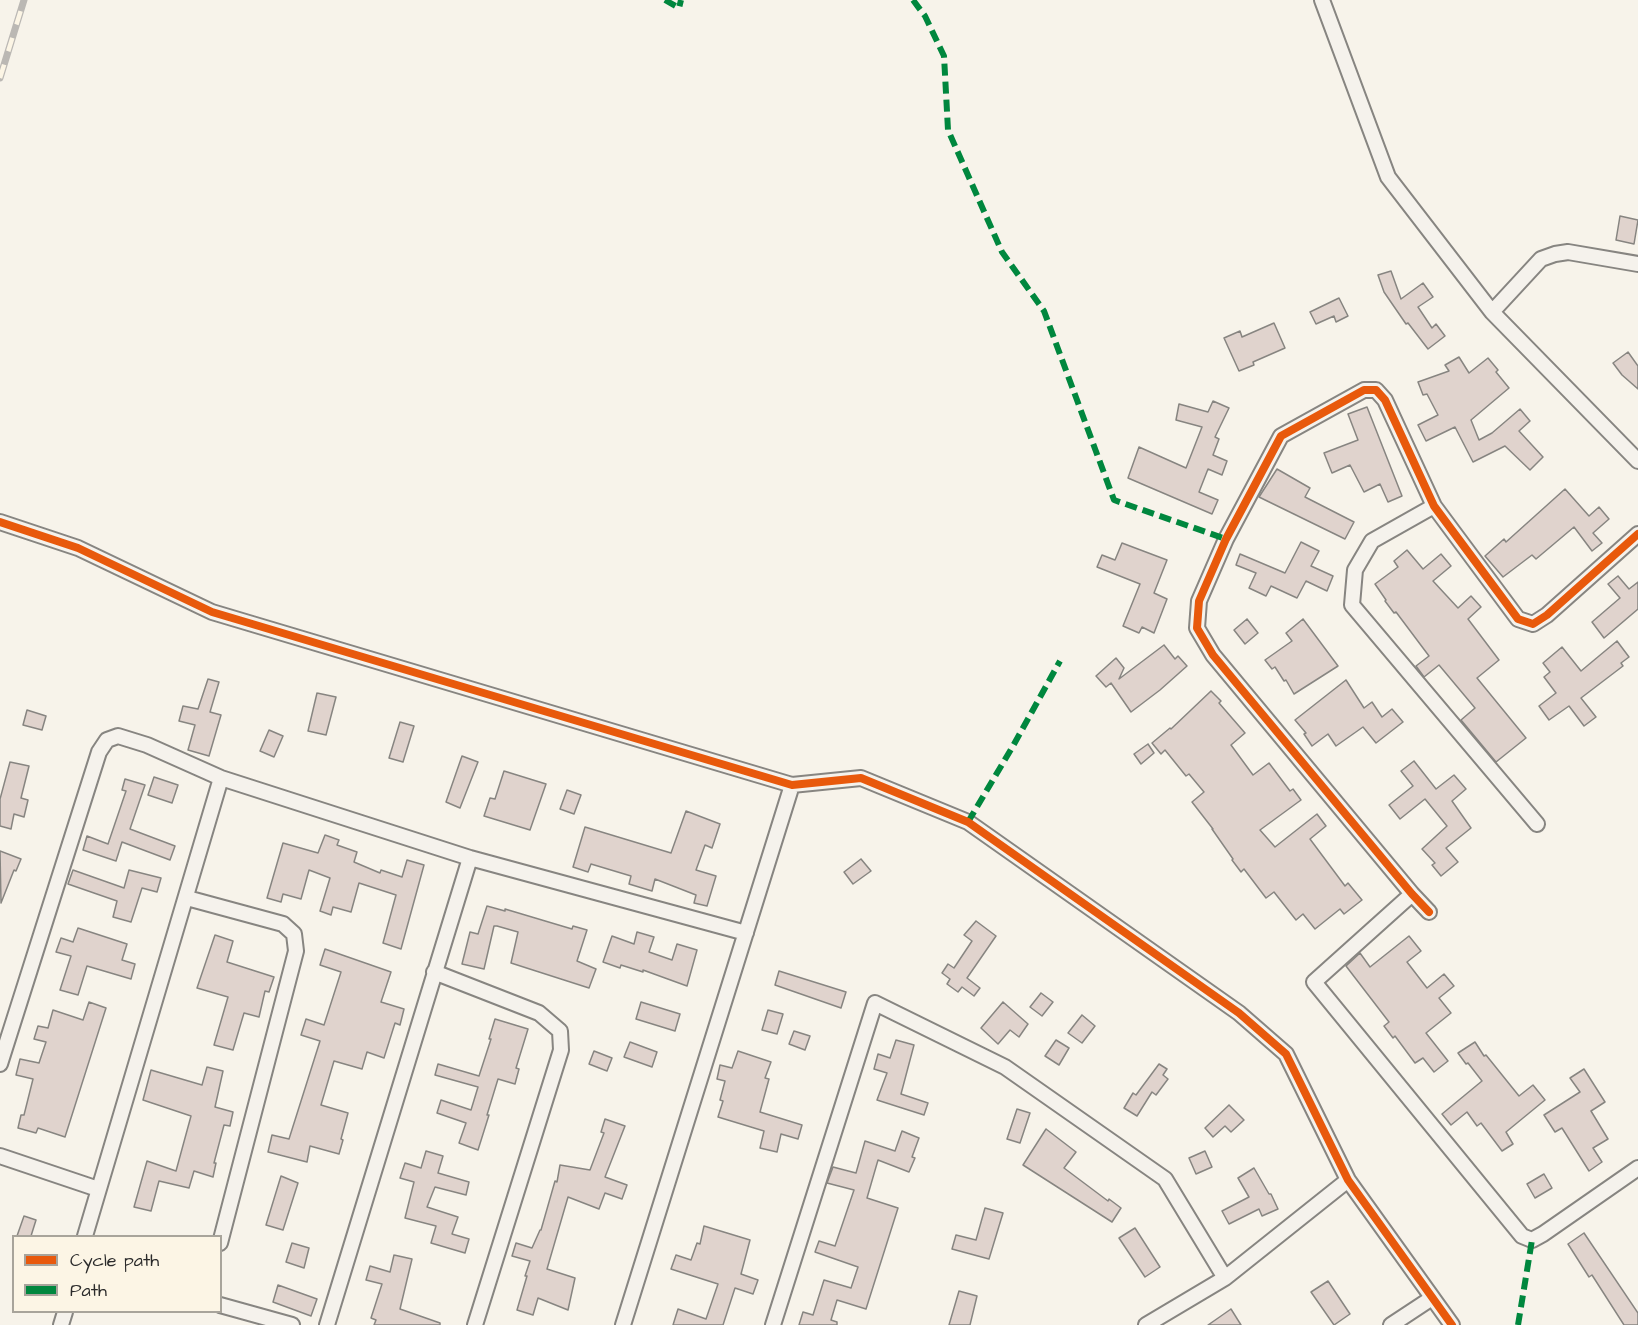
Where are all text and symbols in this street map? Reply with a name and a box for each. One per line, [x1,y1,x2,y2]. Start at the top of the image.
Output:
legend [12,1235,222,1313]
text: Cycle path [70,1248,159,1273]
text: Path [70,1278,107,1303]

